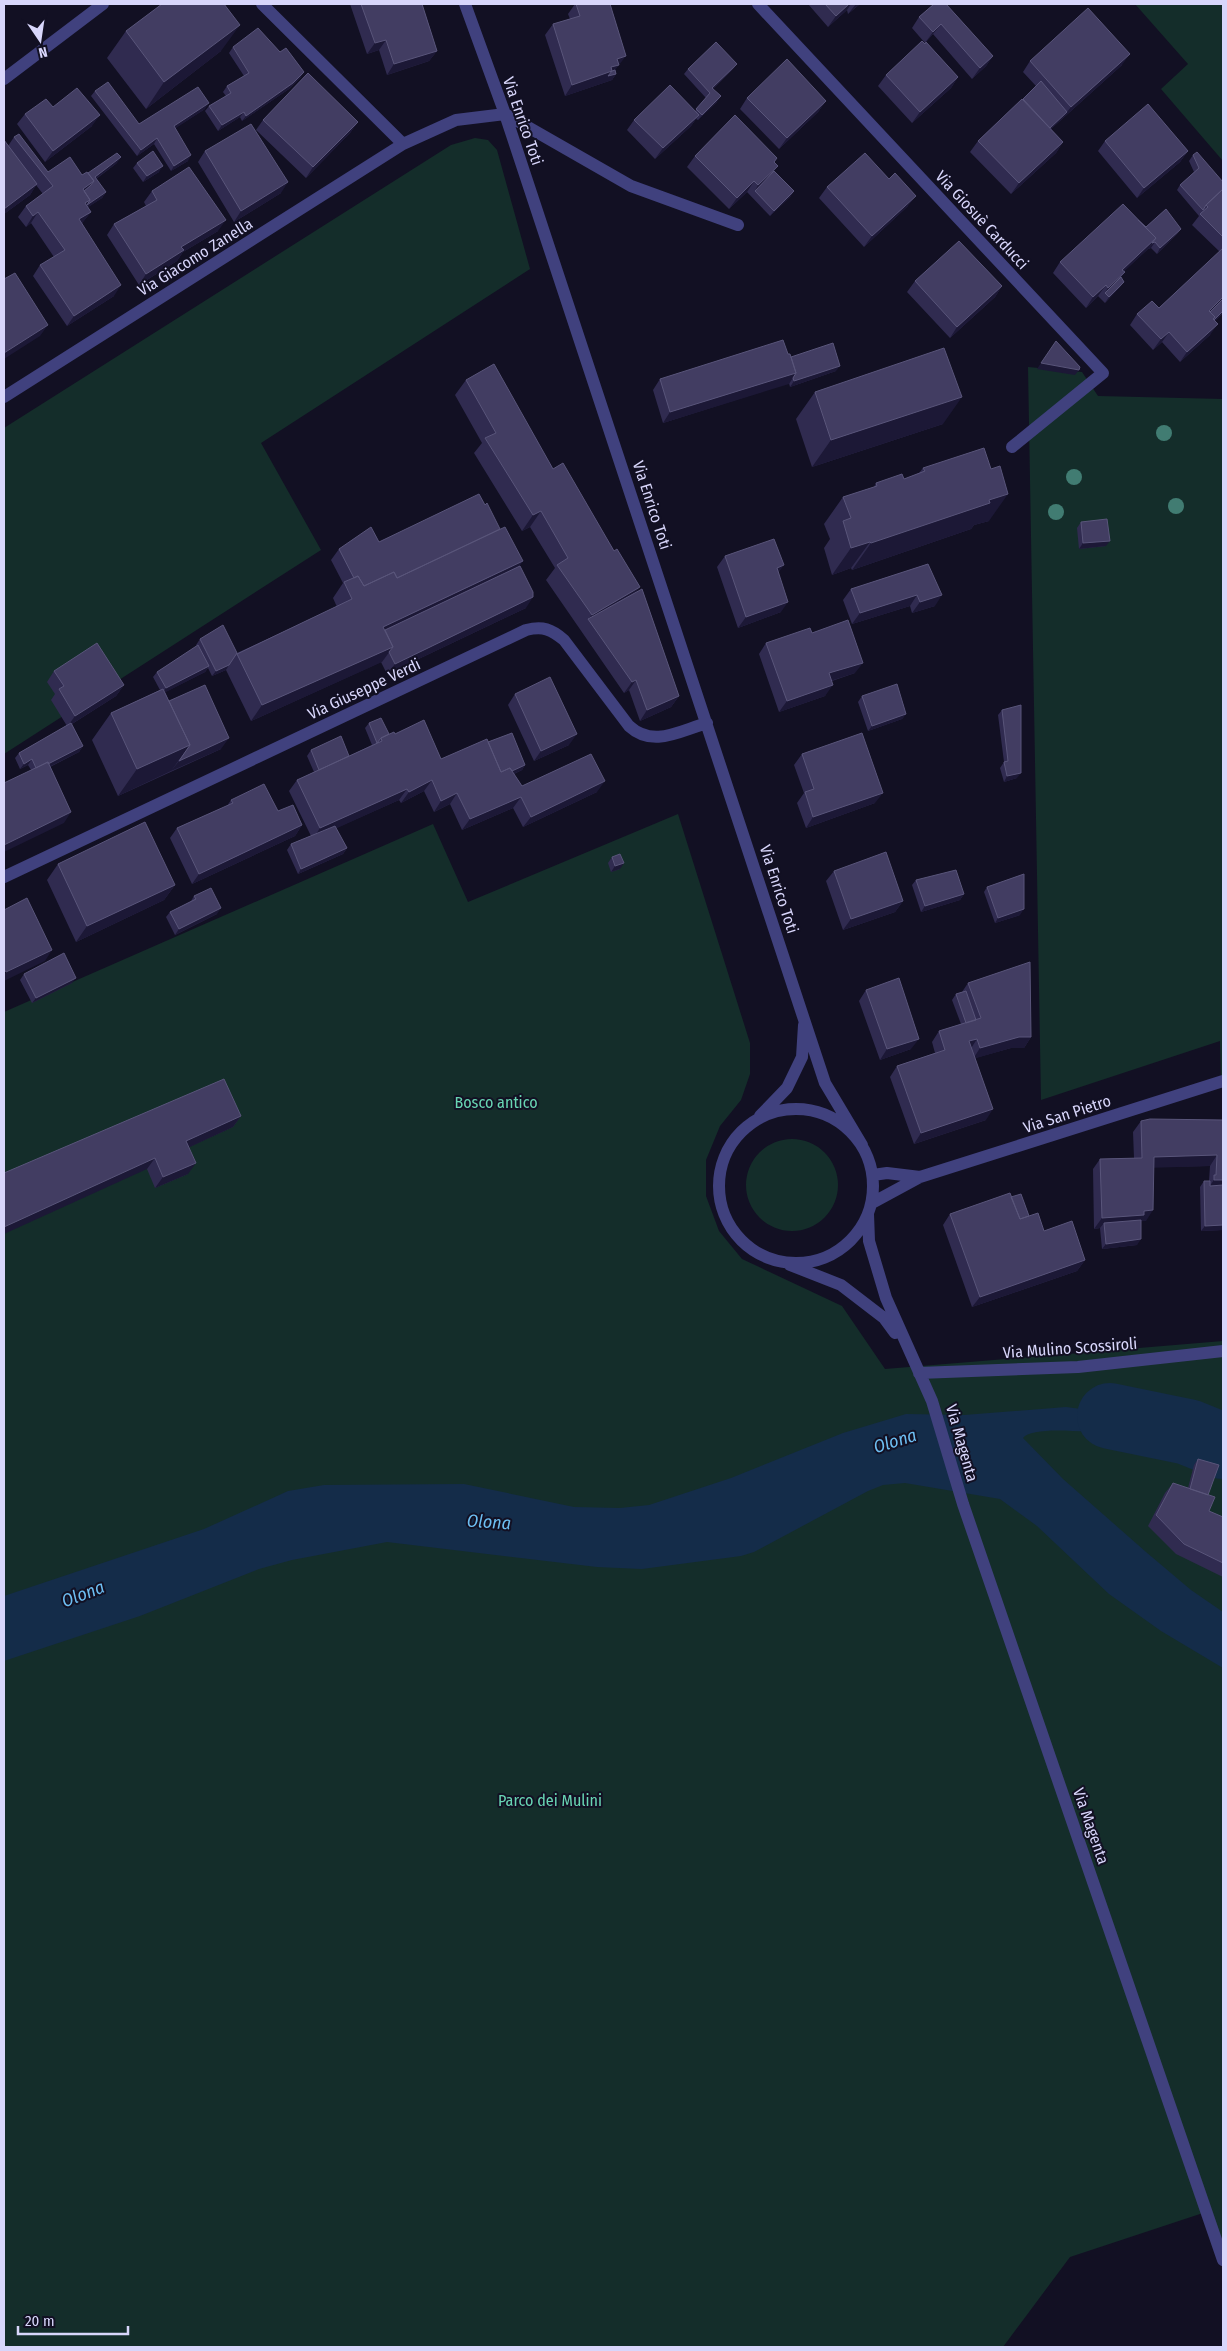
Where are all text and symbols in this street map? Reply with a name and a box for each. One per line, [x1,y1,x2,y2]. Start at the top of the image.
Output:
north arrow [15,15,65,65]
text: N [37,43,49,61]
street label: Via Enrico Toti [499,74,547,168]
street label: Via Giosuè Carducci [932,167,1032,273]
street label: Via Giacomo Zanella [134,214,256,300]
street label: Via Enrico Toti [629,458,675,552]
street label: Via Giuseppe Verdi [305,655,423,723]
street label: Via Enrico Toti [756,842,802,936]
street label: Via San Pietro [1021,1091,1113,1137]
park label: Bosco antico [454,1093,538,1112]
street label: Via Mulino Scossiroli [1002,1334,1138,1362]
street label: Via Magenta [942,1402,982,1484]
water label: Olona [871,1424,919,1458]
water label: Olona [466,1509,512,1535]
water label: Olona [59,1576,107,1612]
street label: Via Magenta [1069,1785,1113,1867]
park label: Parco dei Mulini [498,1791,602,1810]
scale bar [18,2304,128,2336]
text: 20 m [25,2312,55,2330]

